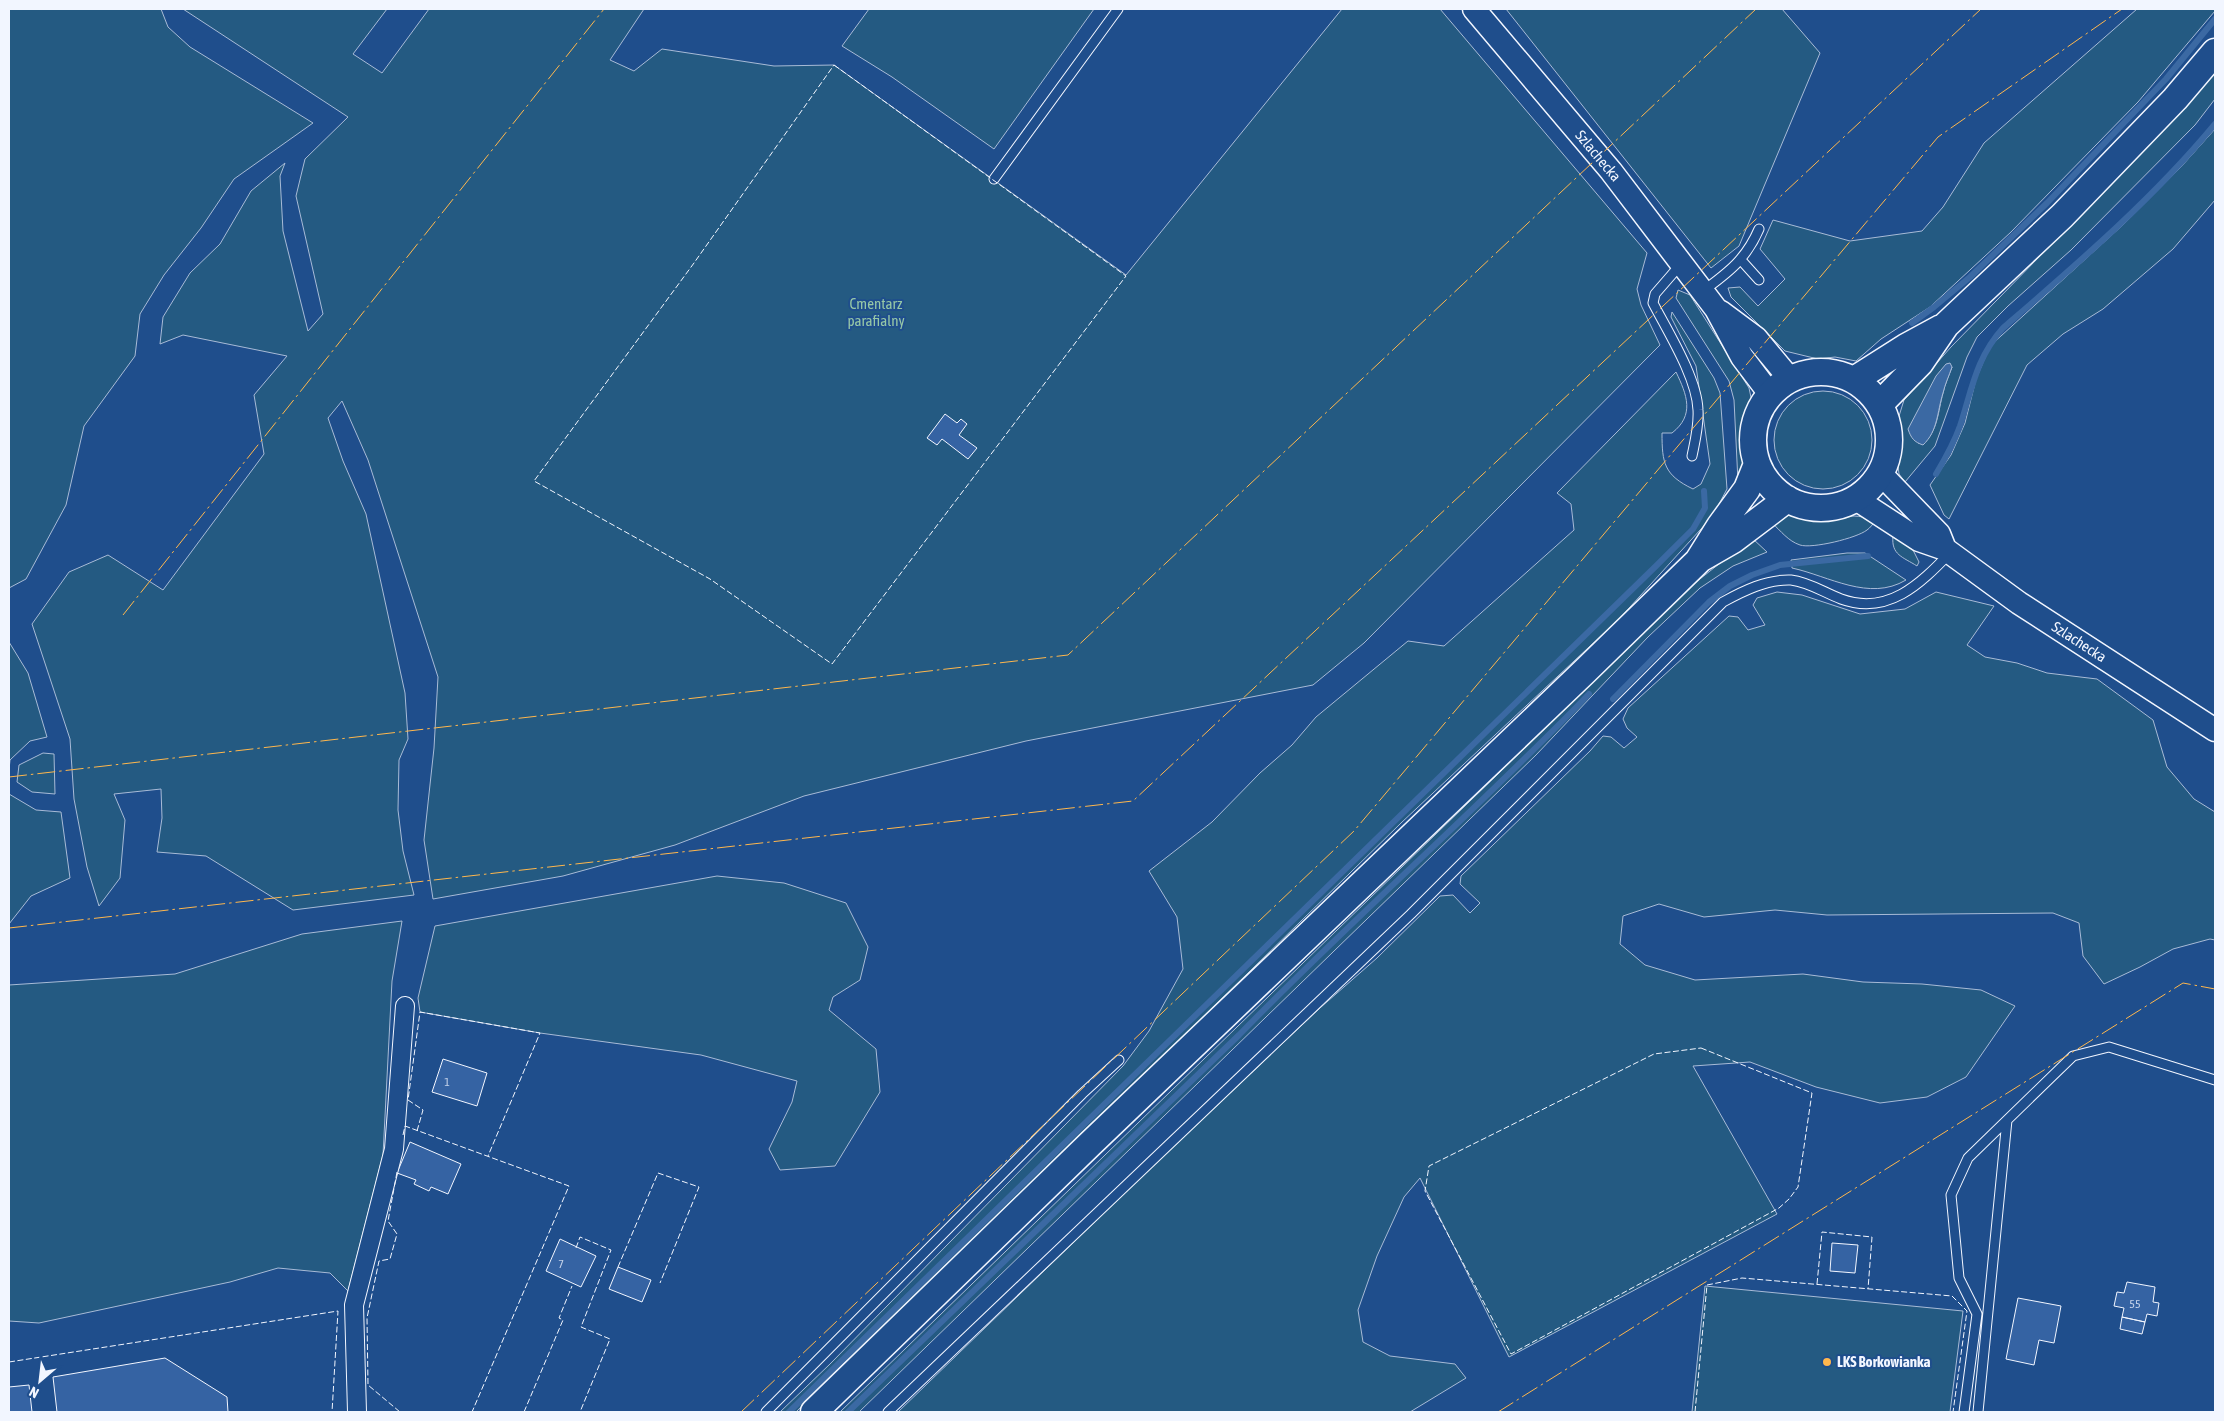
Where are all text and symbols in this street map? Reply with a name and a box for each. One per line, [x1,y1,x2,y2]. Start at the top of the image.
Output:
street label: Szlachecka [1572,127,1625,185]
park label: Cmentarz parafialny [847,295,905,329]
street label: Szlachecka [2049,618,2110,665]
house number: 1 [444,1075,450,1089]
house number: 7 [558,1257,564,1271]
house number: 55 [2129,1297,2141,1311]
place label: LKS Borkowianka [1837,1353,1931,1370]
north arrow [15,1356,65,1406]
marker: LKS Borkowianka [1821,1356,1833,1368]
text: N [26,1383,41,1401]

